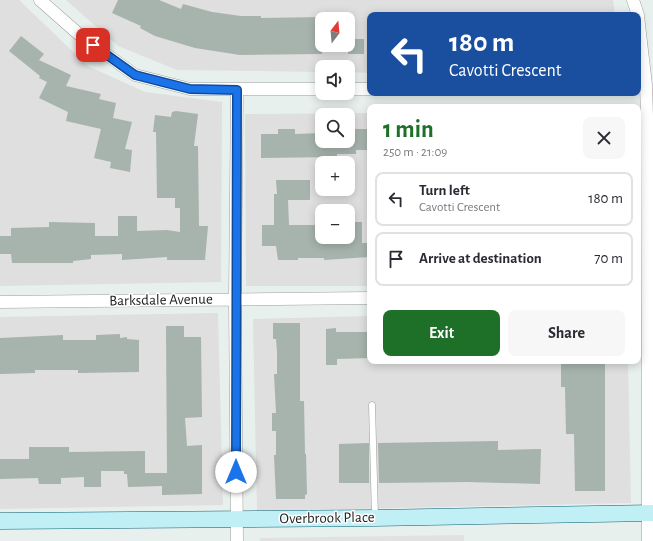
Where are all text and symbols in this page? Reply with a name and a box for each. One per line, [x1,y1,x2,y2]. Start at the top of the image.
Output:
north arrow [315,12,355,52]
map controls [315,12,355,244]
pin [76,28,110,62]
icon: left [383,28,435,80]
text: 180 m [449,29,514,57]
icon: arrive [82,34,104,56]
button: sound [315,60,355,100]
text: Cavotti Crescent [449,62,561,80]
button: search [315,108,355,148]
button: close [583,117,625,159]
text: 1 min [383,118,434,142]
text: 250 m · 21:09 [383,146,447,159]
button: + [315,156,355,196]
text: Turn left [419,183,470,198]
icon: left [385,188,407,210]
text: 180 m [588,191,623,206]
text: Cavotti Crescent [419,201,500,214]
button: − [315,204,355,244]
icon: arrive [385,248,407,270]
text: Arrive at destination [419,251,542,266]
text: 70 m [594,251,623,266]
street label: Barksdale Avenue [109,292,213,308]
button: Exit [383,310,500,356]
button: Share [508,310,625,356]
position arrow [215,451,257,493]
street label: Overbrook Place [279,510,375,526]

